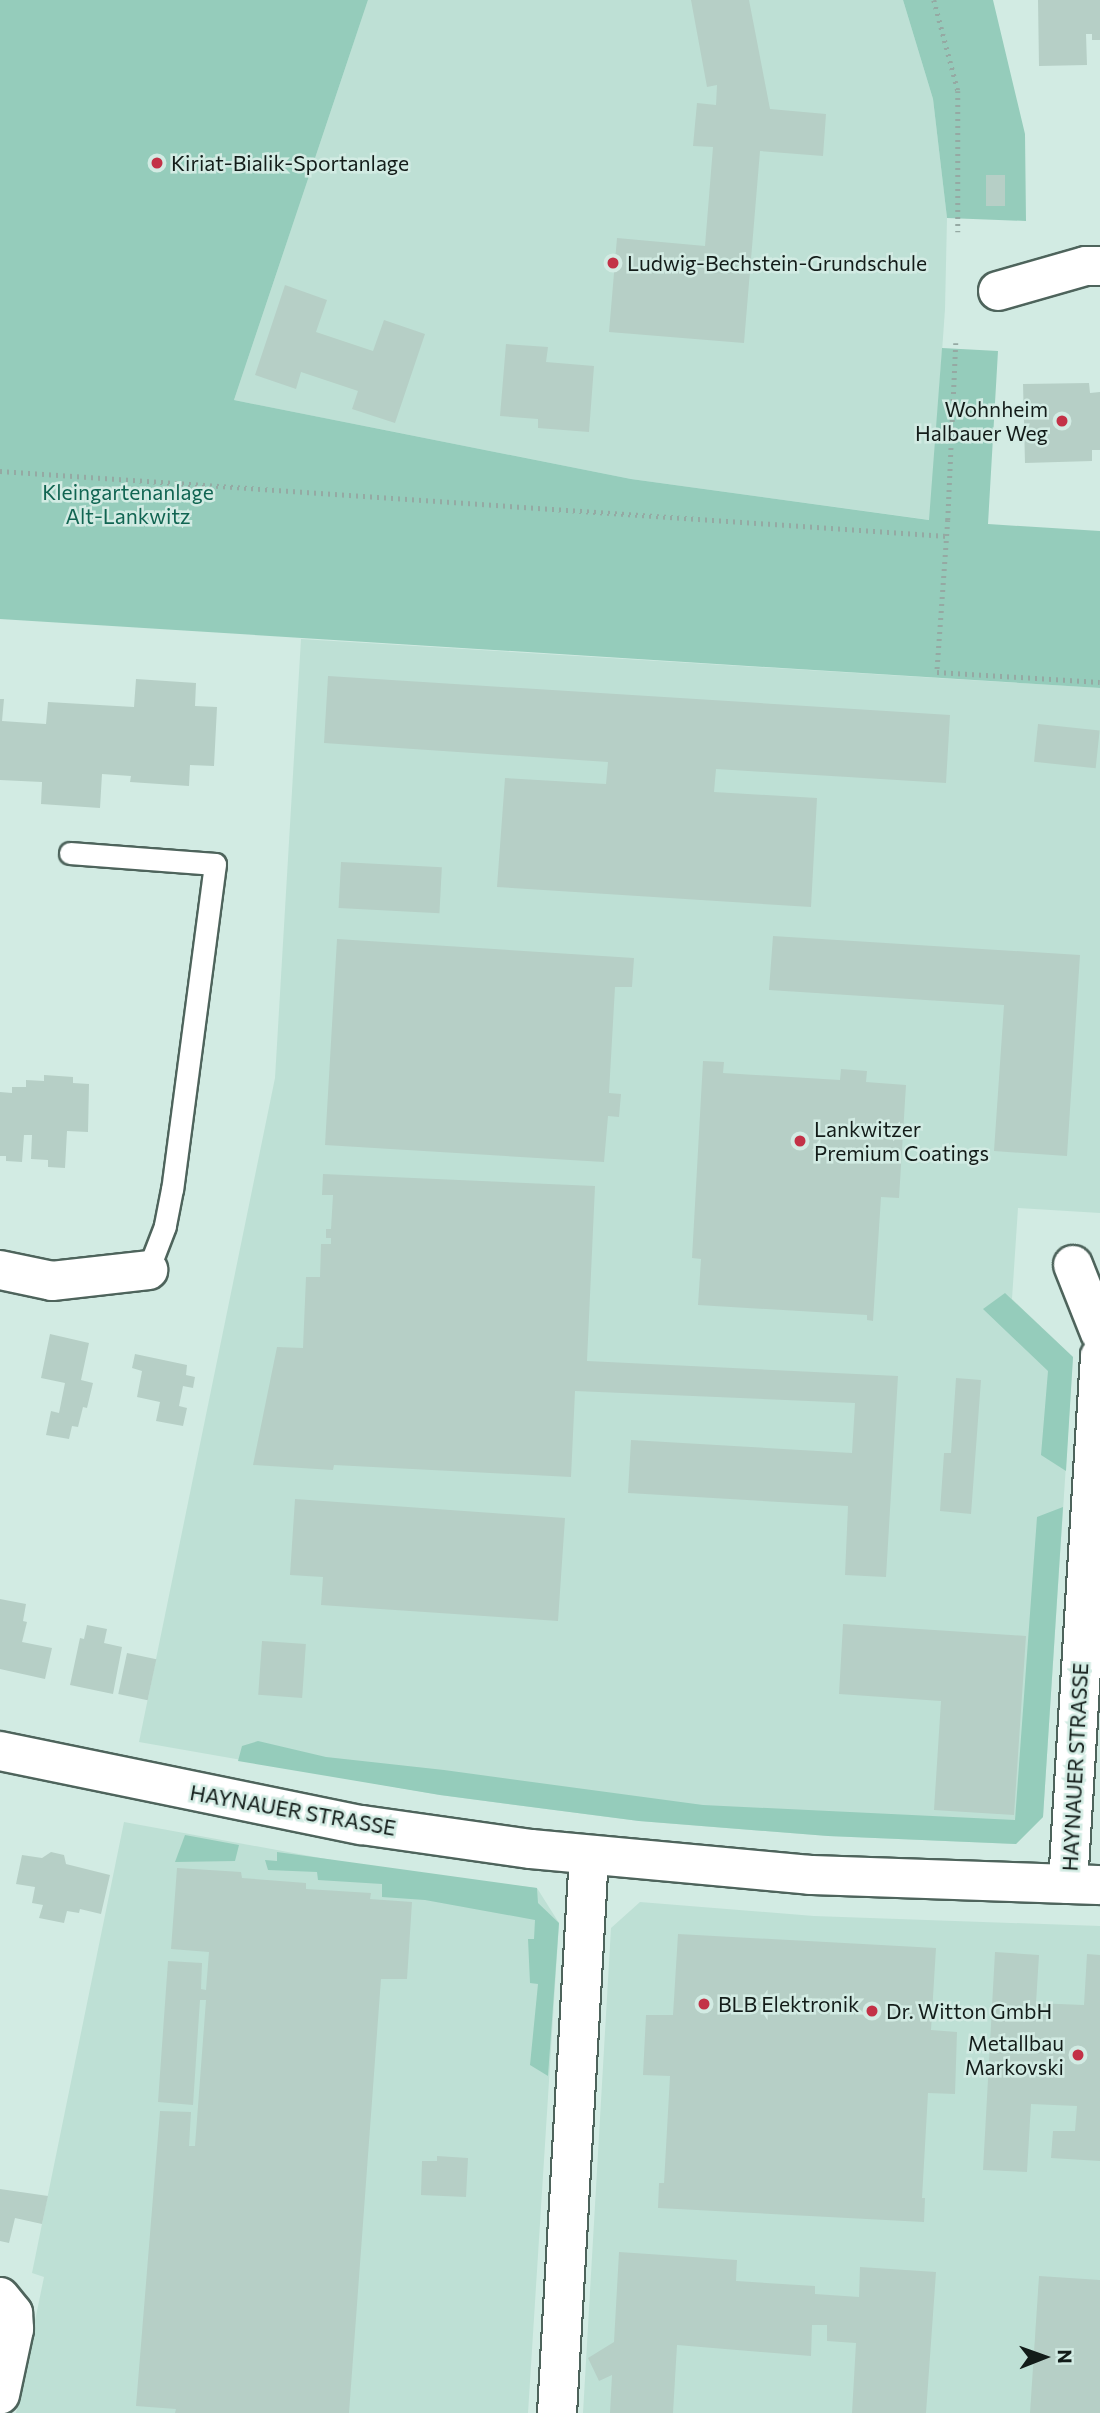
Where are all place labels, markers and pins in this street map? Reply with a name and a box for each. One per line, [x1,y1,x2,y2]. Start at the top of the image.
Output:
place label: Kiriat-Bialik-Sportanlage [171,150,409,176]
marker: Kiriat-Bialik-Sportanlage [149,155,165,171]
place label: Ludwig-Bechstein-Grundschule [627,250,927,276]
marker: Ludwig-Bechstein-Grundschule [605,255,621,271]
place label: Wohnheim Halbauer Weg [915,396,1048,446]
marker: Wohnheim Halbauer Weg [1054,413,1070,429]
place label: Lankwitzer Premium Coatings [814,1116,989,1166]
marker: Lankwitzer Premium Coatings [792,1133,808,1149]
place label: BLB Elektronik [718,1991,859,2017]
marker: BLB Elektronik [696,1996,712,2012]
place label: Dr. Witton GmbH [886,1998,1052,2024]
marker: Dr. Witton GmbH [864,2003,880,2019]
place label: Metallbau Markovski [965,2030,1064,2080]
marker: Metallbau Markovski [1070,2047,1086,2063]

